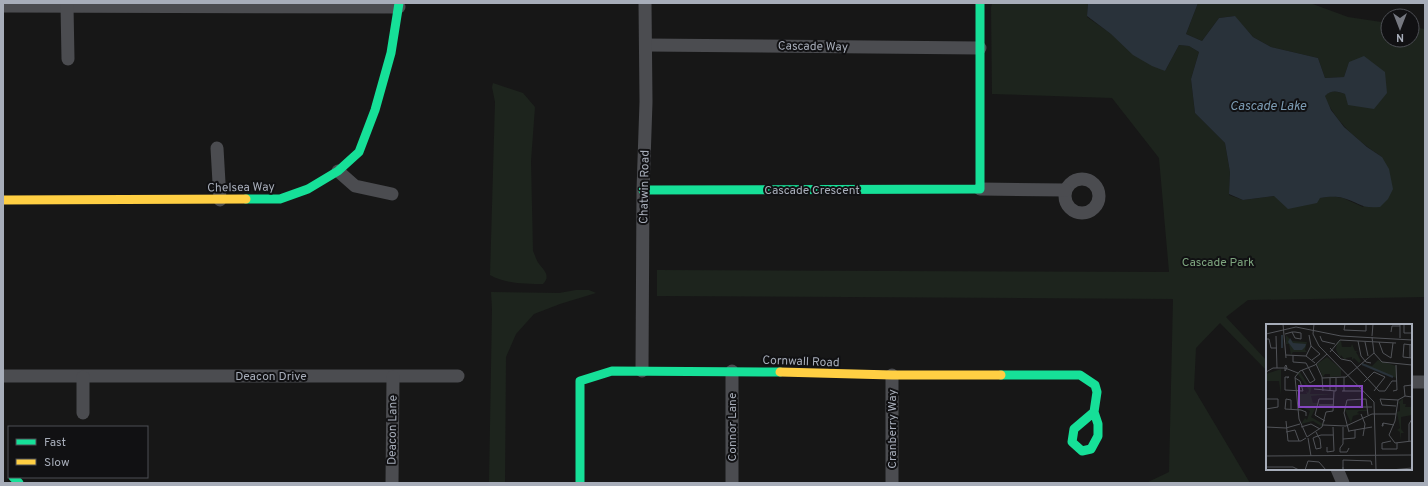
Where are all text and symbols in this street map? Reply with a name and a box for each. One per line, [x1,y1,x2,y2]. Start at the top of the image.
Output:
north arrow [1380,8,1420,48]
text: N [1396,30,1404,44]
street label: Cascade Way [778,38,848,56]
water label: Cascade Lake [1230,99,1307,115]
street label: Chatwin Road [636,150,654,224]
street label: Chelsea Way [207,179,275,197]
street label: Cascade Crescent [764,183,860,199]
park label: Cascade Park [1182,255,1254,271]
inset map [1266,324,1412,470]
street label: Cornwall Road [762,353,840,371]
street label: Deacon Drive [235,369,307,385]
street label: Cranberry Way [885,389,901,469]
street label: Connor Lane [725,392,741,462]
street label: Deacon Lane [384,395,402,465]
legend [8,426,148,478]
text: Fast [44,435,66,451]
text: Slow [44,455,70,471]

